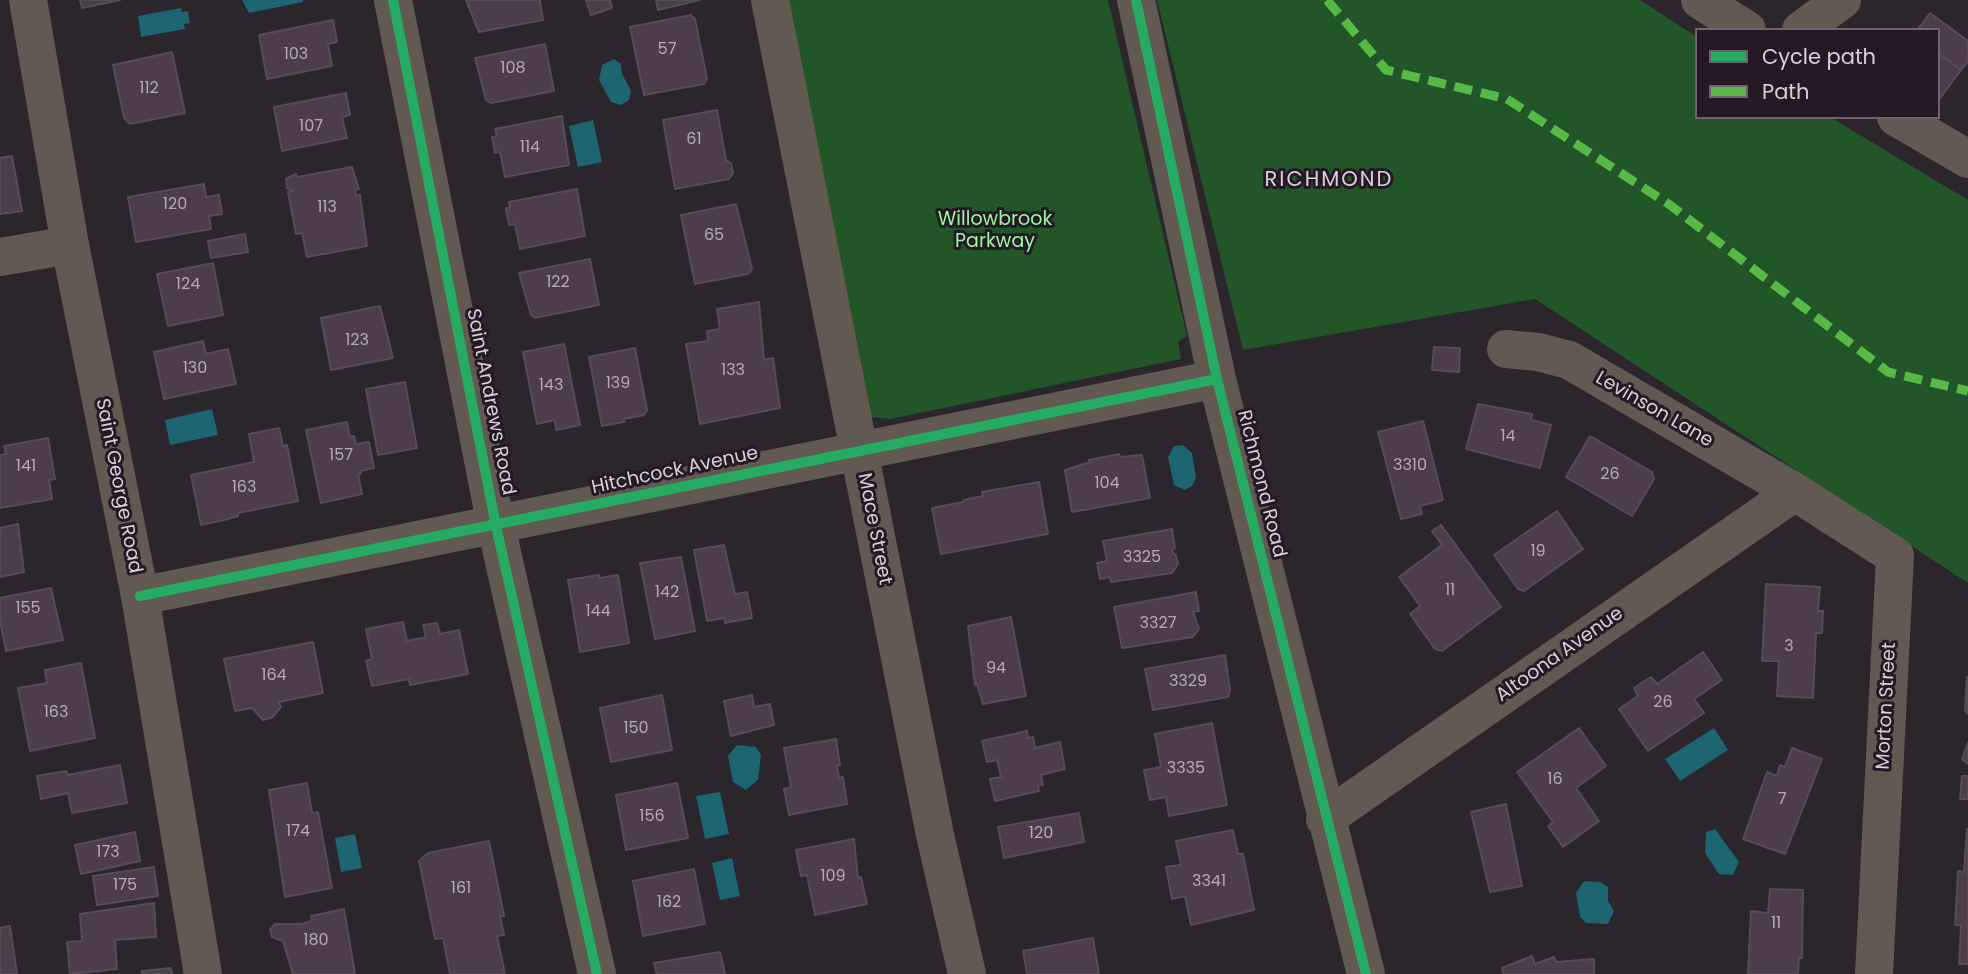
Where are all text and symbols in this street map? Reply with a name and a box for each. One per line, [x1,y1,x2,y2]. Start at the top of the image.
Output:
legend [1695,28,1940,119]
house number: 57 [658,40,676,60]
text: Cycle path [1762,42,1876,71]
house number: 103 [284,45,308,65]
house number: 108 [500,59,526,79]
text: Path [1762,77,1809,106]
house number: 112 [139,79,159,99]
house number: 107 [299,117,323,137]
house number: 61 [686,130,702,150]
house number: 114 [520,138,540,158]
district label: RICHMOND [1266,168,1392,194]
house number: 120 [163,195,187,215]
house number: 113 [317,198,337,218]
park label: Willowbrook Parkway [938,209,1052,253]
house number: 65 [704,226,724,246]
house number: 122 [546,273,570,293]
house number: 124 [176,275,200,295]
street label: Saint Andrews Road [461,307,519,497]
house number: 123 [345,331,369,351]
house number: 130 [183,359,207,379]
house number: 133 [721,361,745,381]
street label: Levinson Lane [1591,367,1717,453]
house number: 139 [606,374,630,394]
house number: 143 [539,376,563,396]
street label: Saint George Road [90,397,146,575]
street label: Richmond Road [1232,408,1290,560]
house number: 14 [1500,427,1516,447]
street label: Hitchcock Avenue [590,442,760,500]
house number: 157 [329,446,353,466]
house number: 3310 [1393,456,1427,476]
house number: 141 [16,457,36,477]
house number: 26 [1600,465,1620,485]
street label: Mace Street [852,471,896,587]
house number: 104 [1094,474,1120,494]
house number: 163 [232,478,256,498]
house number: 19 [1530,542,1546,562]
house number: 3325 [1123,548,1161,568]
house number: 11 [1445,581,1455,601]
house number: 142 [655,583,679,603]
house number: 155 [15,599,41,619]
house number: 144 [585,602,611,622]
street label: Altoona Avenue [1492,603,1628,707]
house number: 3327 [1140,614,1176,634]
house number: 3 [1784,637,1794,657]
street label: Morton Street [1872,642,1902,770]
house number: 94 [986,659,1006,679]
house number: 164 [261,666,287,686]
house number: 3329 [1169,672,1207,692]
house number: 26 [1653,693,1673,713]
house number: 163 [44,703,68,723]
house number: 150 [623,719,649,739]
house number: 3335 [1167,759,1205,779]
house number: 16 [1547,770,1563,790]
house number: 7 [1778,790,1786,810]
house number: 156 [639,807,665,827]
house number: 174 [286,822,310,842]
house number: 120 [1029,824,1053,844]
house number: 173 [96,843,120,863]
house number: 109 [820,867,846,887]
house number: 3341 [1192,872,1226,892]
house number: 175 [113,876,137,896]
house number: 161 [451,879,471,899]
house number: 162 [657,893,681,913]
house number: 11 [1771,914,1781,934]
house number: 180 [303,931,329,951]

